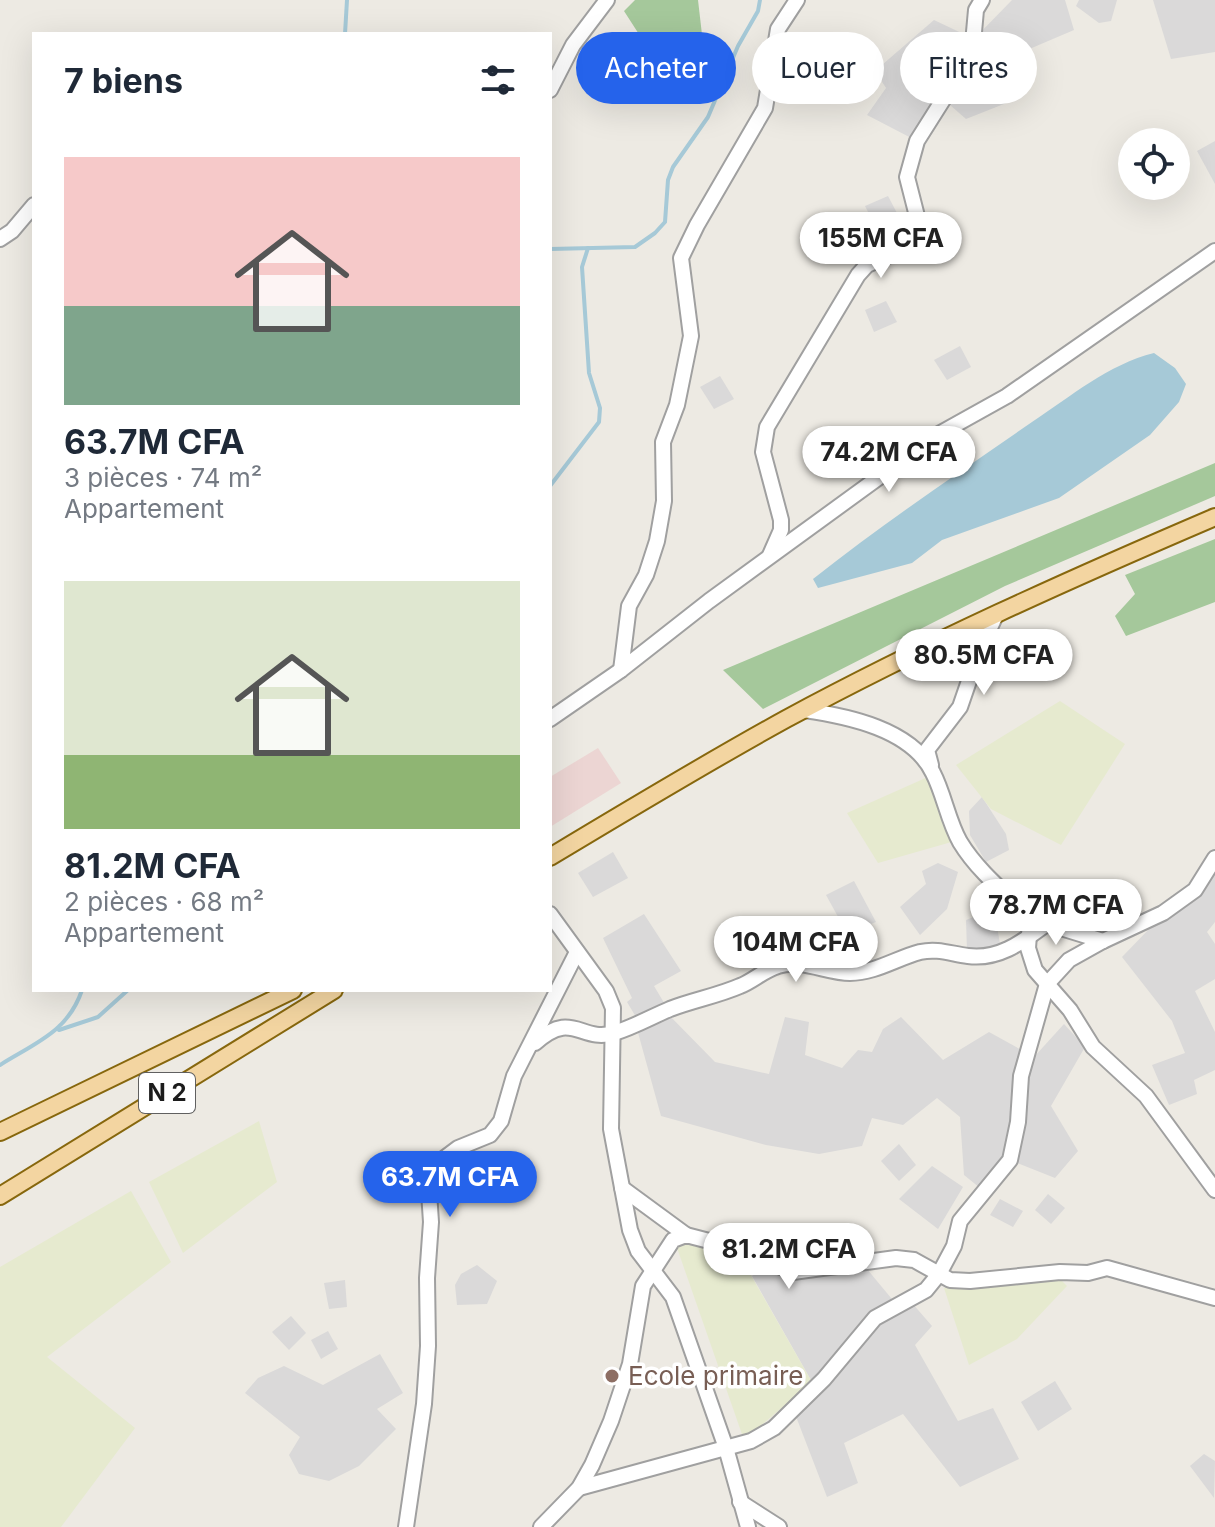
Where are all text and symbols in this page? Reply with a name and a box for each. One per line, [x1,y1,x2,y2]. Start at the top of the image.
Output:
chip: Acheter [576,32,736,104]
chip: Louer [752,32,884,104]
chip: Filtres [900,32,1037,104]
icon: filters [476,58,520,102]
text: 7 biens [64,60,183,101]
map controls [1118,128,1190,200]
button: locate [1118,128,1190,200]
icon: home [220,209,364,353]
pin: 155M CFA [798,212,964,280]
text: 155M CFA [818,222,944,253]
text: 63.7M CFA [64,421,245,462]
pin: 74.2M CFA [797,426,981,494]
text: 74.2M CFA [820,436,958,467]
text: 3 pièces · 74 m² [64,462,262,493]
text: Appartement [64,493,224,524]
pin: 80.5M CFA [892,629,1076,697]
icon: home [220,633,364,777]
text: 80.5M CFA [914,639,1054,670]
text: 81.2M CFA [64,845,241,886]
pin: 78.7M CFA [964,879,1148,947]
text: 2 pièces · 68 m² [64,886,264,917]
text: 78.7M CFA [988,889,1124,920]
pin: 104M CFA [713,916,879,984]
text: Appartement [64,917,224,948]
text: 104M CFA [732,926,860,957]
road number: N 2 [139,1073,195,1113]
pin: 63.7M CFA [358,1151,542,1219]
text: 63.7M CFA [381,1161,519,1192]
pin: 81.2M CFA [697,1223,881,1291]
text: 81.2M CFA [721,1233,857,1264]
place label: Ecole primaire [628,1360,803,1391]
marker: Ecole primaire [603,1367,621,1385]

